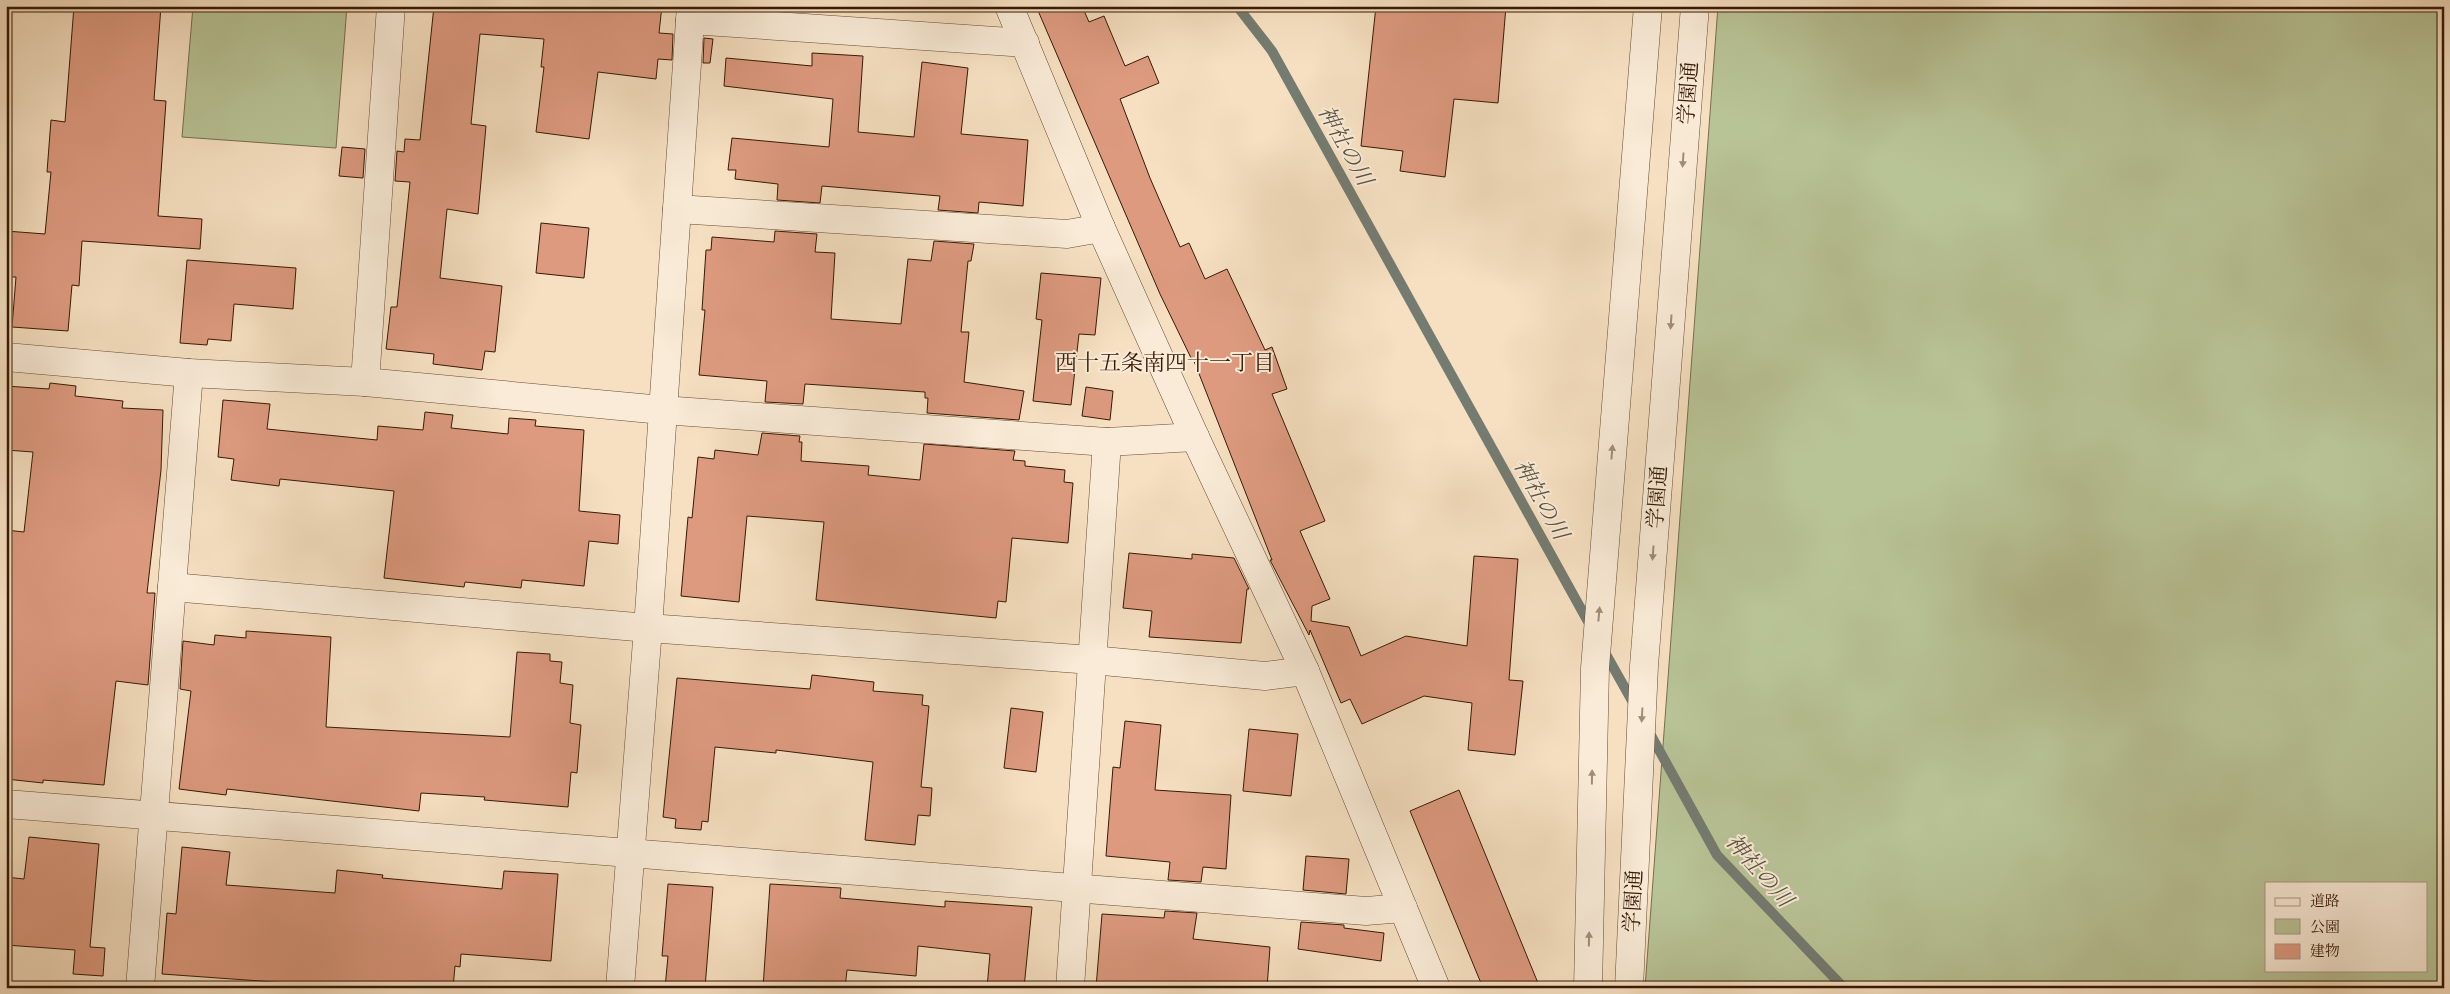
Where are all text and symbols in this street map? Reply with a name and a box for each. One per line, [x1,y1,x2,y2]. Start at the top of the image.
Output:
street label: 学園通 [1672,61,1705,125]
water label: 神社の川 [1311,100,1381,193]
one-way arrow [1679,152,1687,168]
one-way arrow [1666,314,1674,330]
district label: 西十五条南四十一丁目 [1055,348,1275,378]
one-way arrow [1608,444,1616,460]
water label: 神社の川 [1507,454,1577,547]
street label: 学園通 [1641,465,1674,529]
one-way arrow [1648,546,1656,562]
one-way arrow [1595,606,1603,622]
one-way arrow [1637,708,1645,724]
one-way arrow [1588,768,1596,784]
water label: 神社の川 [1719,828,1801,915]
street label: 学園通 [1617,869,1650,933]
legend [2265,882,2428,972]
text: 道路 [2310,891,2340,911]
text: 公園 [2310,917,2340,937]
one-way arrow [1585,931,1593,947]
text: 建物 [2310,941,2340,961]

